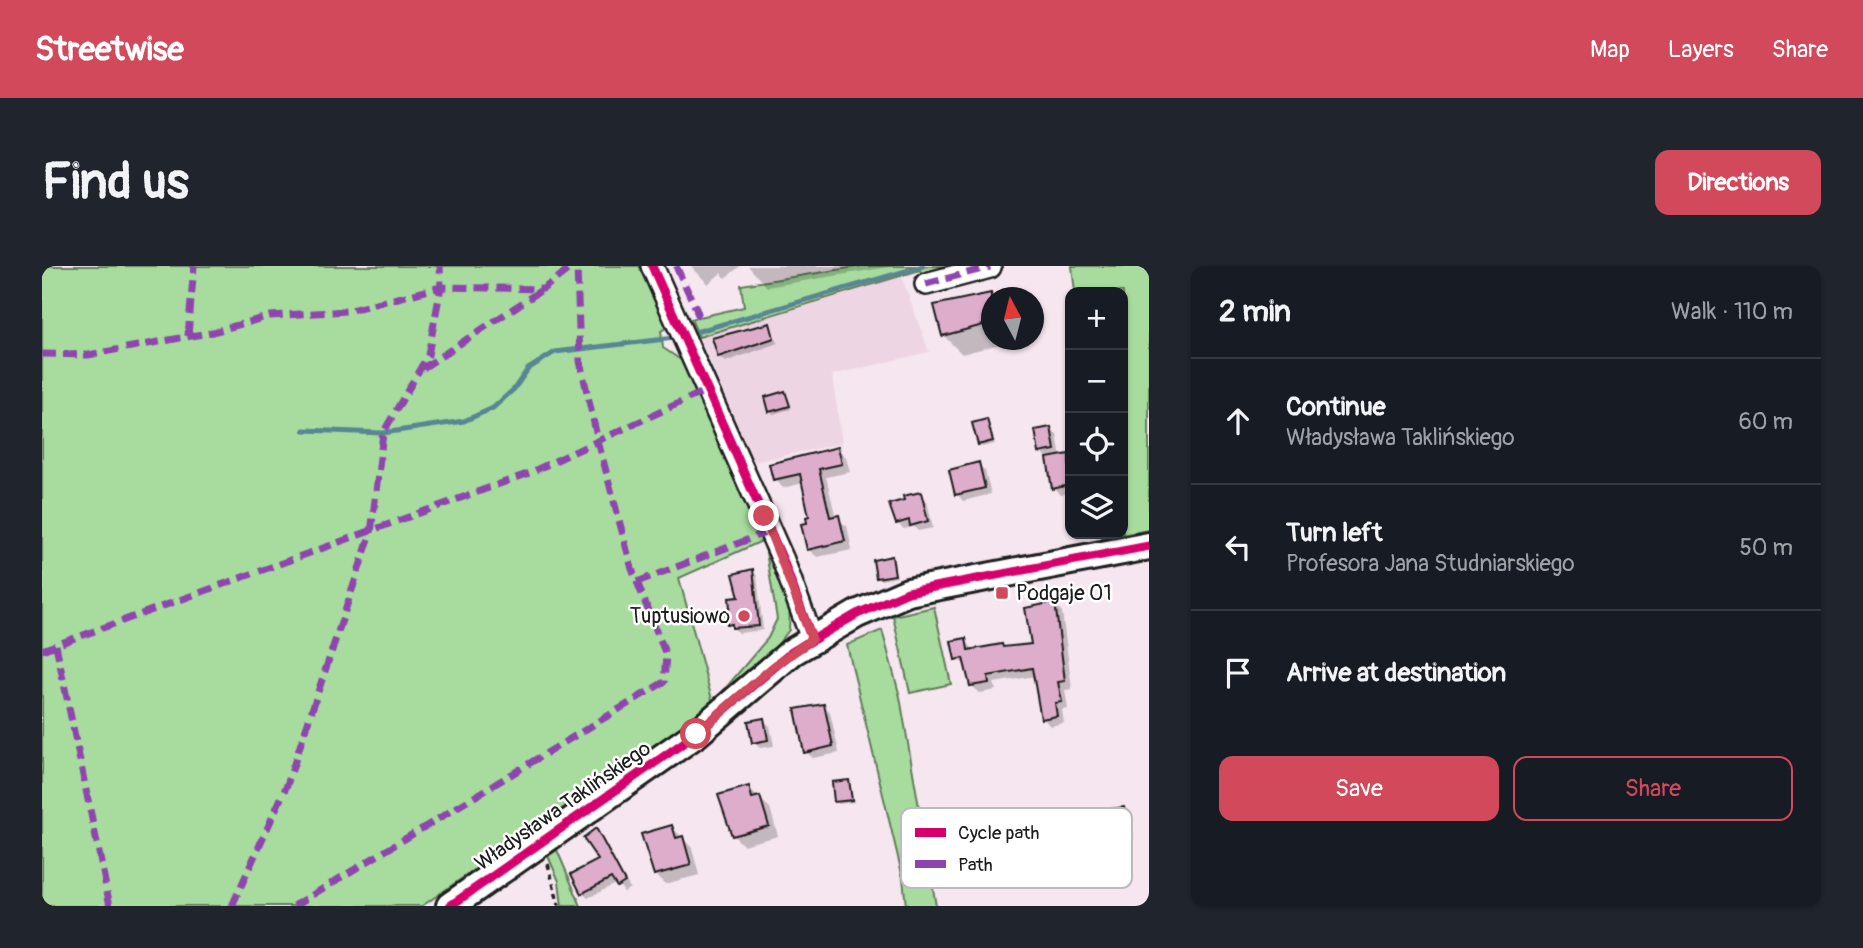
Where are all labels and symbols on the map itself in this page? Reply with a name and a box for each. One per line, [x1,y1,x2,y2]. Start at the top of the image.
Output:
north arrow [981,287,1044,350]
route end [748,500,779,531]
place label: Podgaje 01 [1016,580,1112,607]
marker: Podgaje 01 [994,585,1010,601]
place label: Tuptusiowo [630,603,730,630]
marker: Tuptusiowo [736,608,752,624]
route start [680,718,711,749]
street label: Władysława Taklińskiego [470,735,656,877]
legend [901,808,1132,888]
text: Cycle path [958,821,1039,845]
text: Path [958,853,993,877]

